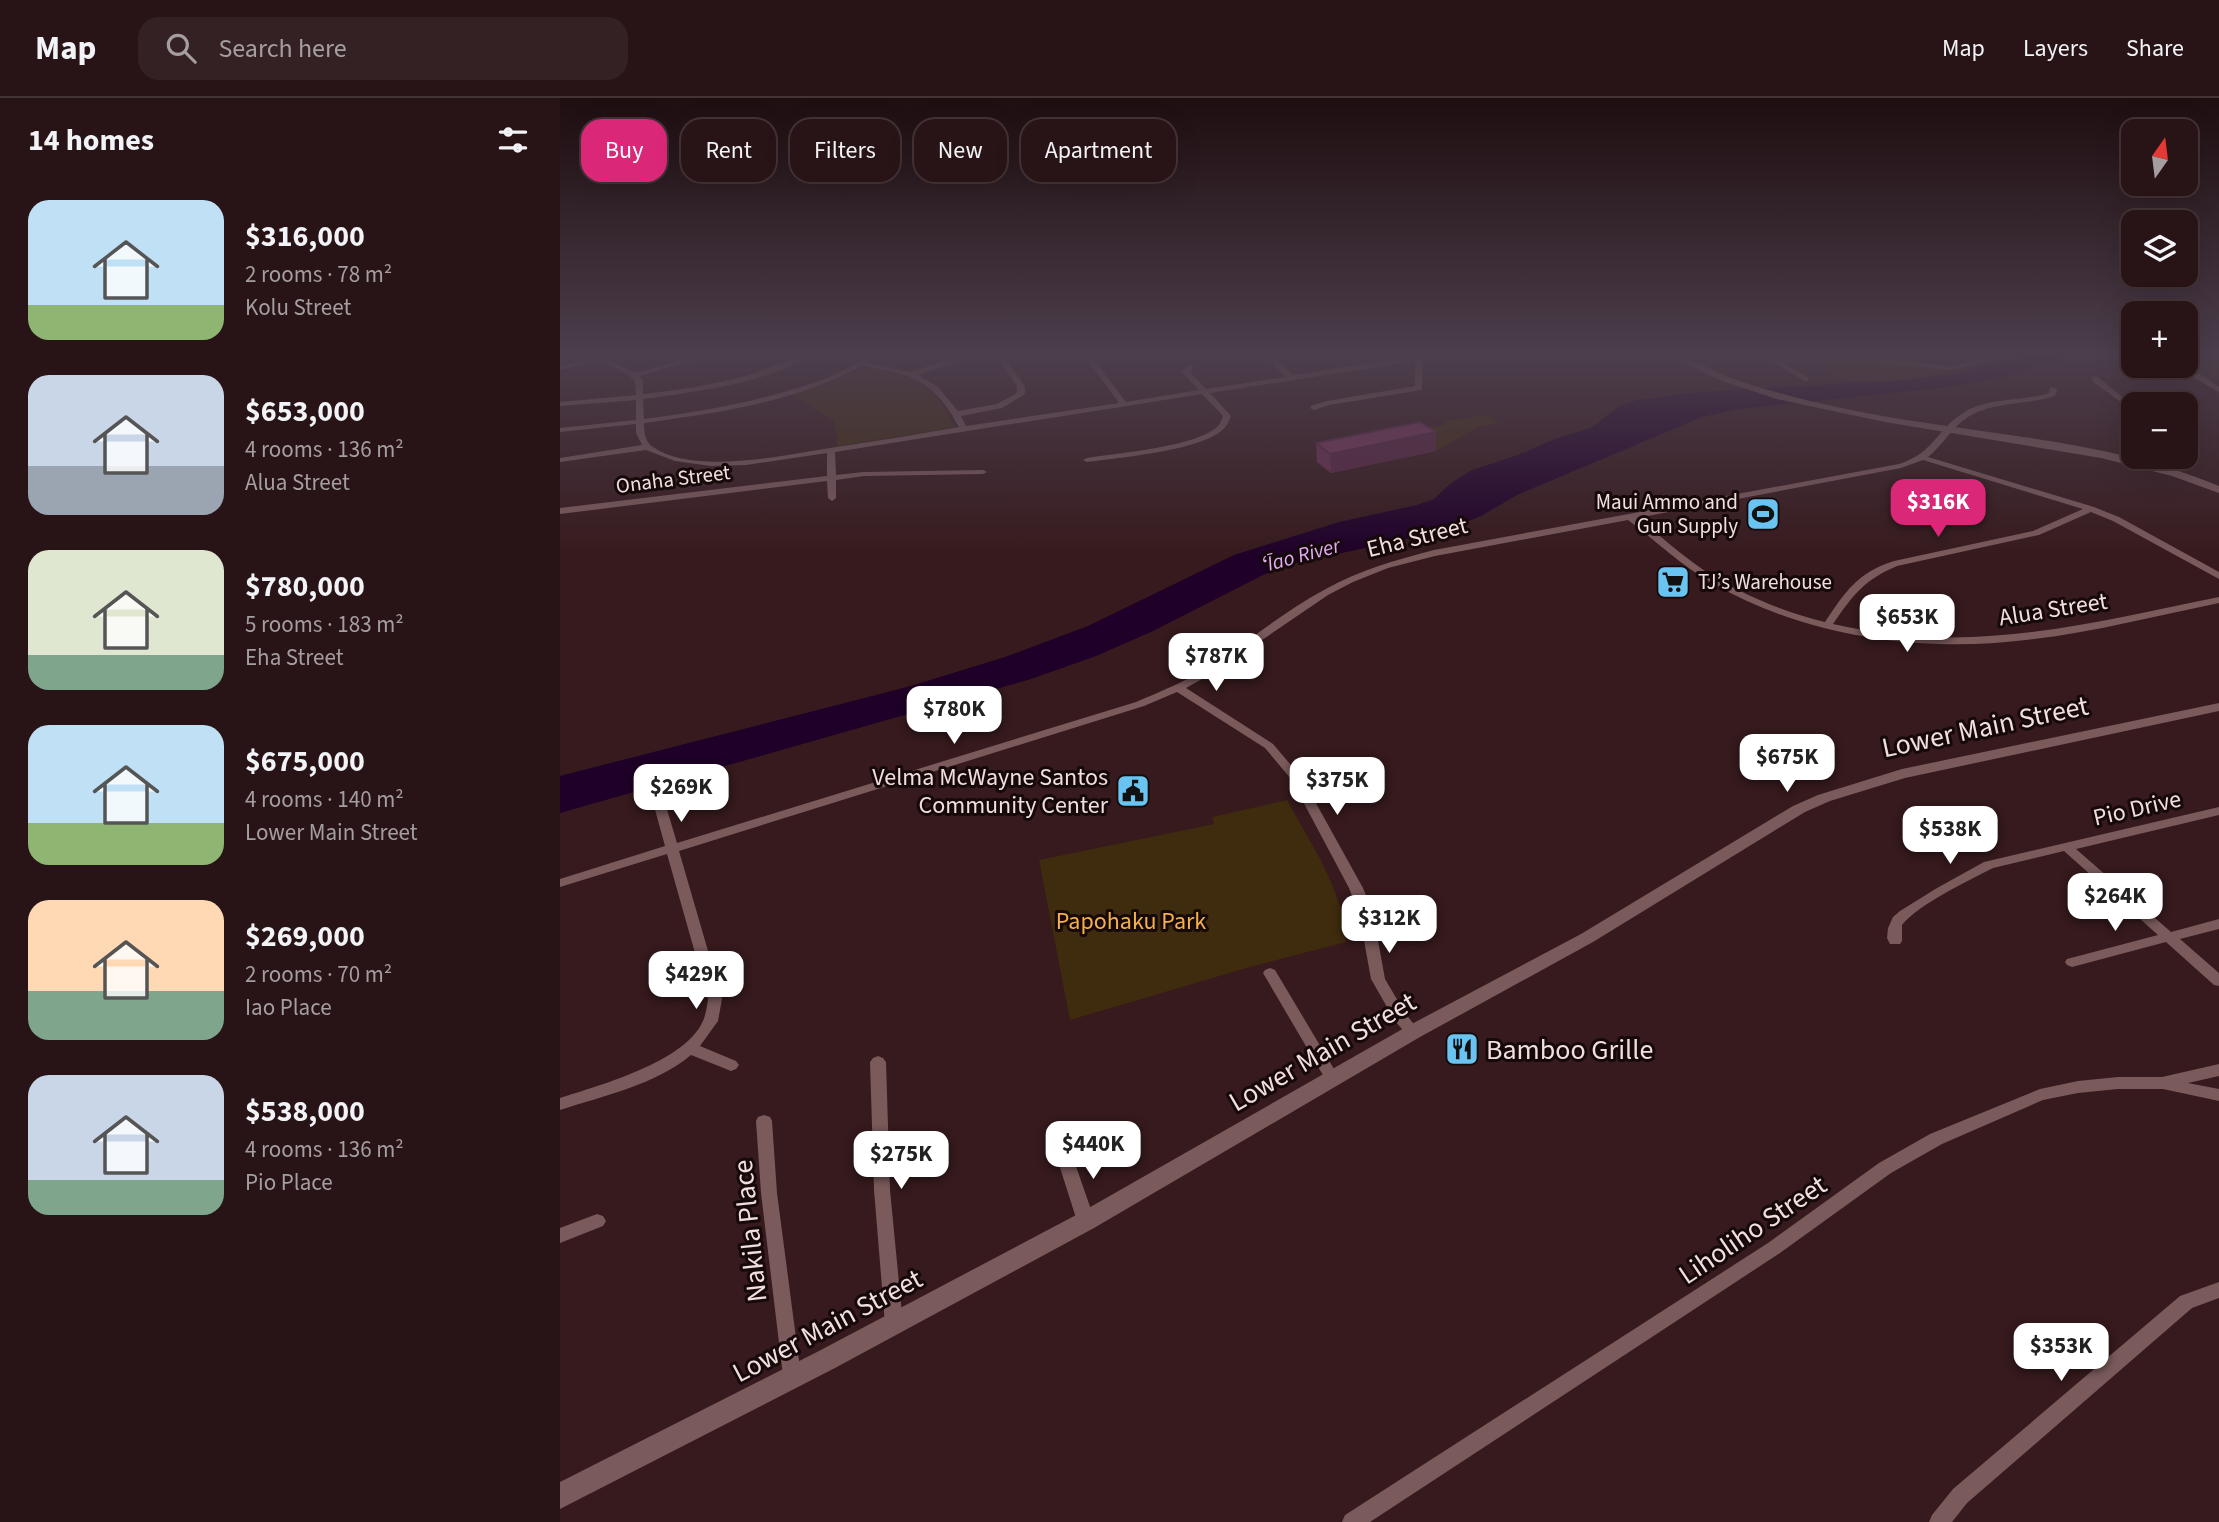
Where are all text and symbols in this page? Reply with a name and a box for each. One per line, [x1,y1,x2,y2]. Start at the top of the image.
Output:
search box [138,17,628,80]
text: Map [35,25,96,72]
icon: search [162,29,200,67]
text: Search here [218,30,347,67]
text: Map [1942,31,1985,66]
text: Layers [2023,31,2088,66]
text: Share [2126,31,2184,66]
text: 14 homes [28,119,154,162]
chip: Buy [581,119,667,182]
chip: Rent [681,119,776,182]
chip: Filters [790,119,900,182]
chip: New [914,119,1007,182]
chip: Apartment [1021,119,1176,182]
north arrow [2121,119,2198,196]
map controls [2121,119,2198,469]
icon: filters [494,121,532,159]
button: layers [2121,210,2198,287]
text: $316,000 [245,215,365,258]
icon: home [84,228,168,312]
text: 2 rooms · 78 m² [245,258,392,291]
text: Kolu Street [245,291,351,324]
button: + [2121,301,2198,378]
text: $653,000 [245,390,365,433]
button: − [2121,392,2198,469]
icon: home [84,403,168,487]
text: 4 rooms · 136 m² [245,433,404,466]
street label: Onaha Street [614,457,732,501]
text: Alua Street [245,466,350,499]
pin: $316K [1889,480,1987,539]
text: $316K [1907,485,1969,518]
place label: Maui Ammo and Gun Supply [1596,487,1738,541]
sports icon: Maui Ammo and Gun Supply [1744,495,1782,533]
street label: Eha Street [1363,508,1471,567]
water label: ʻĪao River [1259,530,1344,580]
supermarket icon: TJ’s Warehouse [1654,563,1692,601]
text: $780,000 [245,565,365,608]
place label: TJ’s Warehouse [1698,567,1832,597]
icon: home [84,578,168,662]
street label: Alua Street [1996,584,2110,635]
pin: $653K [1858,594,1956,654]
text: $653K [1876,600,1938,633]
text: 5 rooms · 183 m² [245,608,404,641]
pin: $787K [1167,634,1265,693]
text: $787K [1185,639,1247,672]
text: Eha Street [245,641,343,674]
street label: Lower Main Street [1878,685,2093,768]
pin: $780K [905,686,1003,746]
text: $780K [923,692,985,725]
pin: $675K [1738,734,1836,794]
text: $675,000 [245,740,365,783]
text: $675K [1756,740,1818,773]
icon: home [84,753,168,837]
pin: $375K [1288,758,1386,817]
place label: Velma McWayne Santos Community Center [872,760,1109,823]
text: $375K [1306,763,1368,796]
pin: $269K [632,764,730,824]
text: $269K [650,770,712,803]
public building icon: Velma McWayne Santos Community Center [1114,772,1152,810]
street label: Pio Drive [2090,781,2185,836]
text: 4 rooms · 140 m² [245,783,404,816]
pin: $538K [1901,806,1999,866]
text: $538K [1919,812,1981,845]
text: Lower Main Street [245,816,418,849]
pin: $264K [2066,874,2164,933]
text: $264K [2084,879,2146,912]
pin: $312K [1340,896,1438,955]
text: $312K [1358,901,1420,934]
park label: Papohaku Park [1056,904,1206,939]
text: $269,000 [245,915,365,958]
icon: home [84,928,168,1012]
pin: $429K [647,951,745,1011]
text: $429K [665,957,727,990]
text: 2 rooms · 70 m² [245,958,392,991]
street label: Lower Main Street [1222,982,1424,1122]
text: Iao Place [245,991,332,1024]
restaurant icon: Bamboo Grille [1443,1030,1481,1068]
place label: Bamboo Grille [1486,1030,1653,1070]
text: $538,000 [245,1090,365,1133]
icon: home [84,1103,168,1187]
pin: $440K [1044,1122,1142,1181]
text: $440K [1062,1127,1124,1160]
pin: $275K [852,1132,950,1191]
text: 4 rooms · 136 m² [245,1133,404,1166]
text: $275K [870,1137,932,1170]
street label: Nakila Place [723,1158,777,1304]
street label: Liholiho Street [1670,1165,1835,1294]
text: Pio Place [245,1166,333,1199]
street label: Lower Main Street [725,1259,930,1393]
pin: $353K [2012,1324,2110,1383]
text: $353K [2030,1329,2092,1362]

